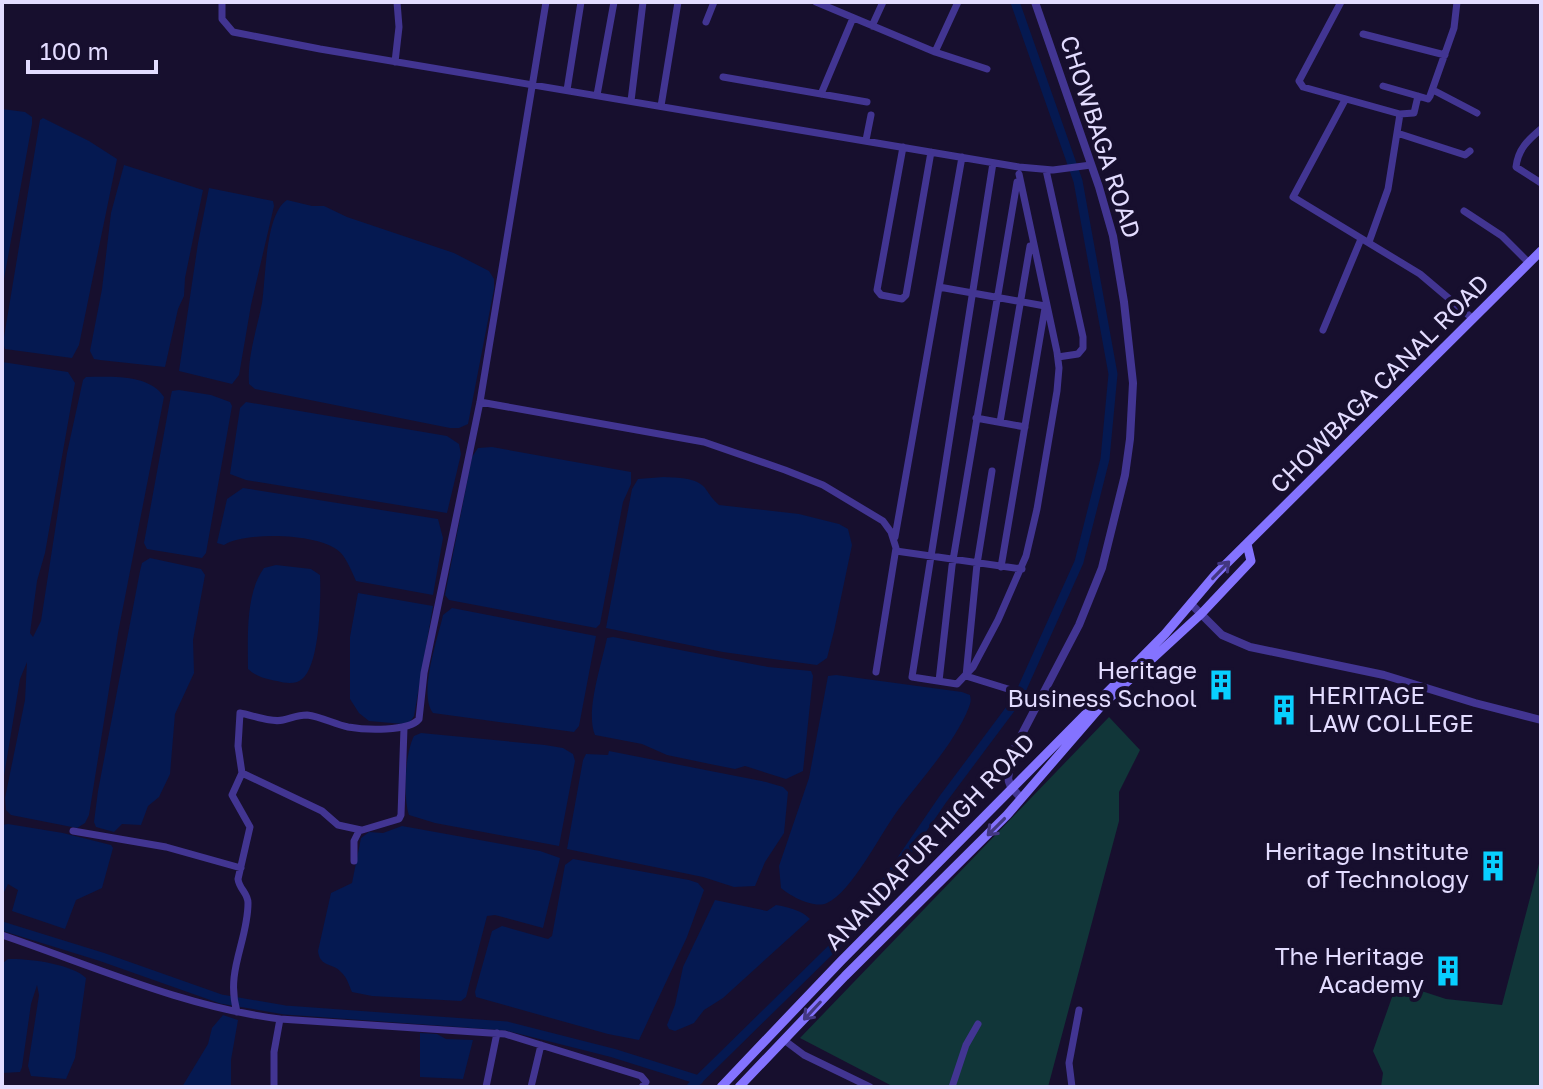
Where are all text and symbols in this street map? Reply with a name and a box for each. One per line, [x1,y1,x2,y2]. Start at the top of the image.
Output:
scale bar [28,24,156,74]
street label: CHOWBAGA ROAD [1055,32,1148,242]
text: 100 m [40,36,109,65]
street label: CHOWBAGA CANAL ROAD [1264,268,1494,498]
one-way arrow [1211,560,1230,580]
place label: Heritage Business School [1007,655,1197,712]
building icon: Heritage Business School [1204,668,1238,702]
place label: HERITAGE LAW COLLEGE [1308,680,1474,737]
building icon: HERITAGE LAW COLLEGE [1267,693,1301,727]
street label: ANANDAPUR HIGH ROAD [818,727,1040,955]
one-way arrow [986,817,1006,836]
place label: Heritage Institute of Technology [1265,836,1469,893]
building icon: Heritage Institute of Technology [1476,849,1510,883]
place label: The Heritage Academy [1275,941,1424,998]
building icon: The Heritage Academy [1431,954,1465,988]
one-way arrow [803,1000,822,1020]

